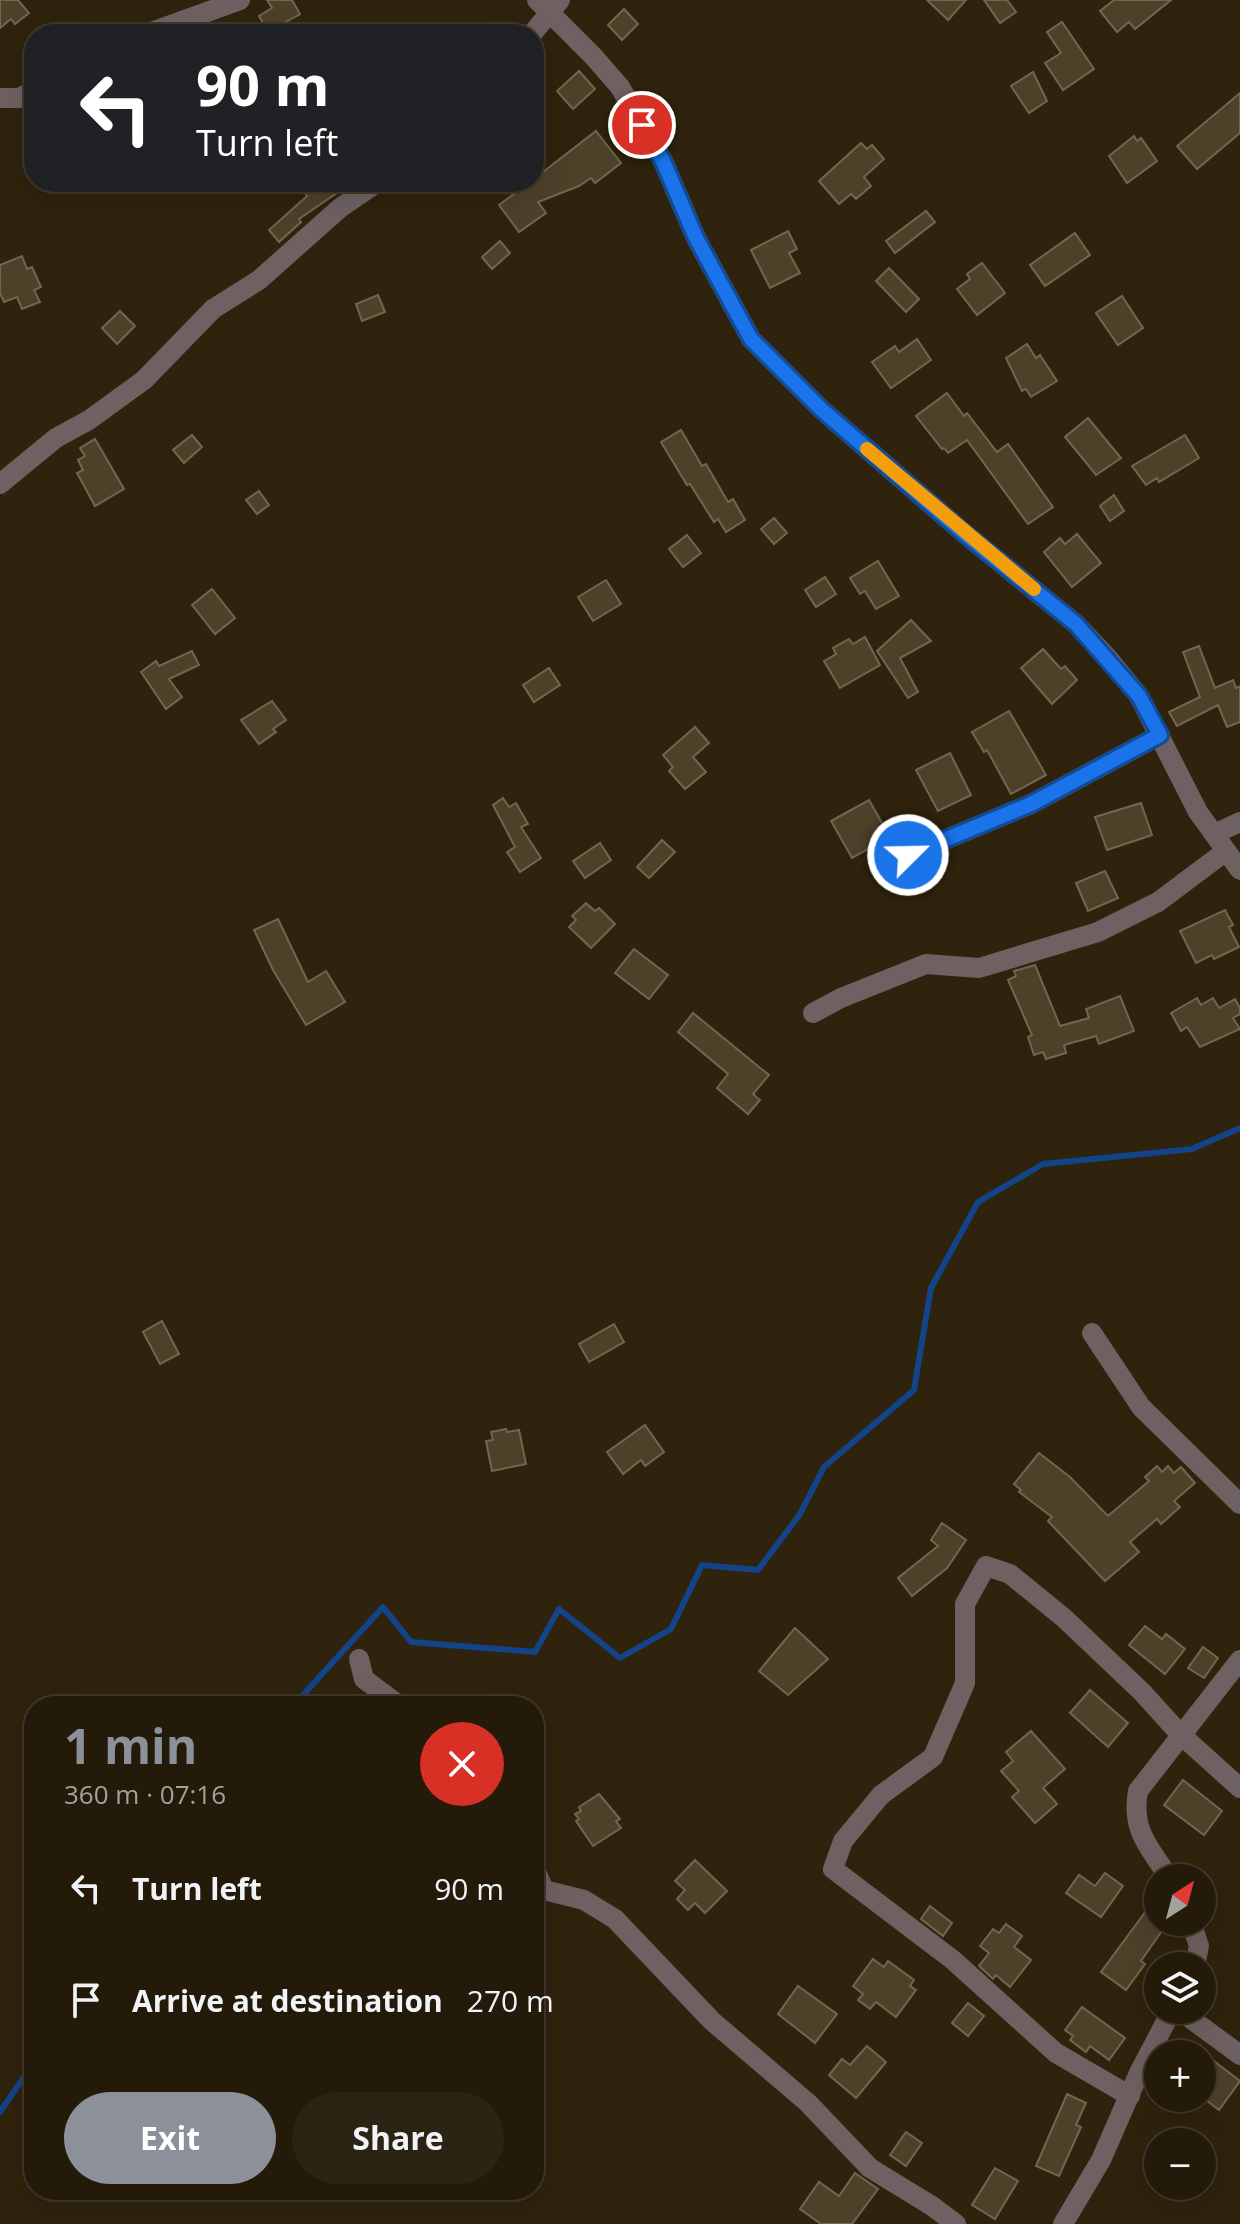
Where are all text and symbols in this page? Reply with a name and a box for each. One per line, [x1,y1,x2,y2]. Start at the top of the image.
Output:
text: 90 m [196,46,330,122]
icon: left [64,56,168,160]
pin [608,91,676,159]
icon: arrive [620,103,664,147]
text: Turn left [196,118,338,167]
position arrow [866,813,950,897]
text: 1 min [64,1713,197,1778]
button: close [420,1722,504,1806]
text: 360 m · 07:16 [64,1776,226,1812]
north arrow [1144,1864,1216,1936]
map controls [1144,1864,1216,2200]
icon: left [64,1866,108,1910]
text: Turn left [132,1868,262,1909]
text: 90 m [434,1868,504,1909]
button: layers [1144,1952,1216,2024]
icon: arrive [64,1978,108,2022]
text: Arrive at destination [132,1980,443,2021]
text: 270 m [467,1980,554,2021]
button: + [1144,2040,1216,2112]
button: Exit [64,2092,276,2184]
button: Share [292,2092,504,2184]
button: − [1144,2128,1216,2200]

